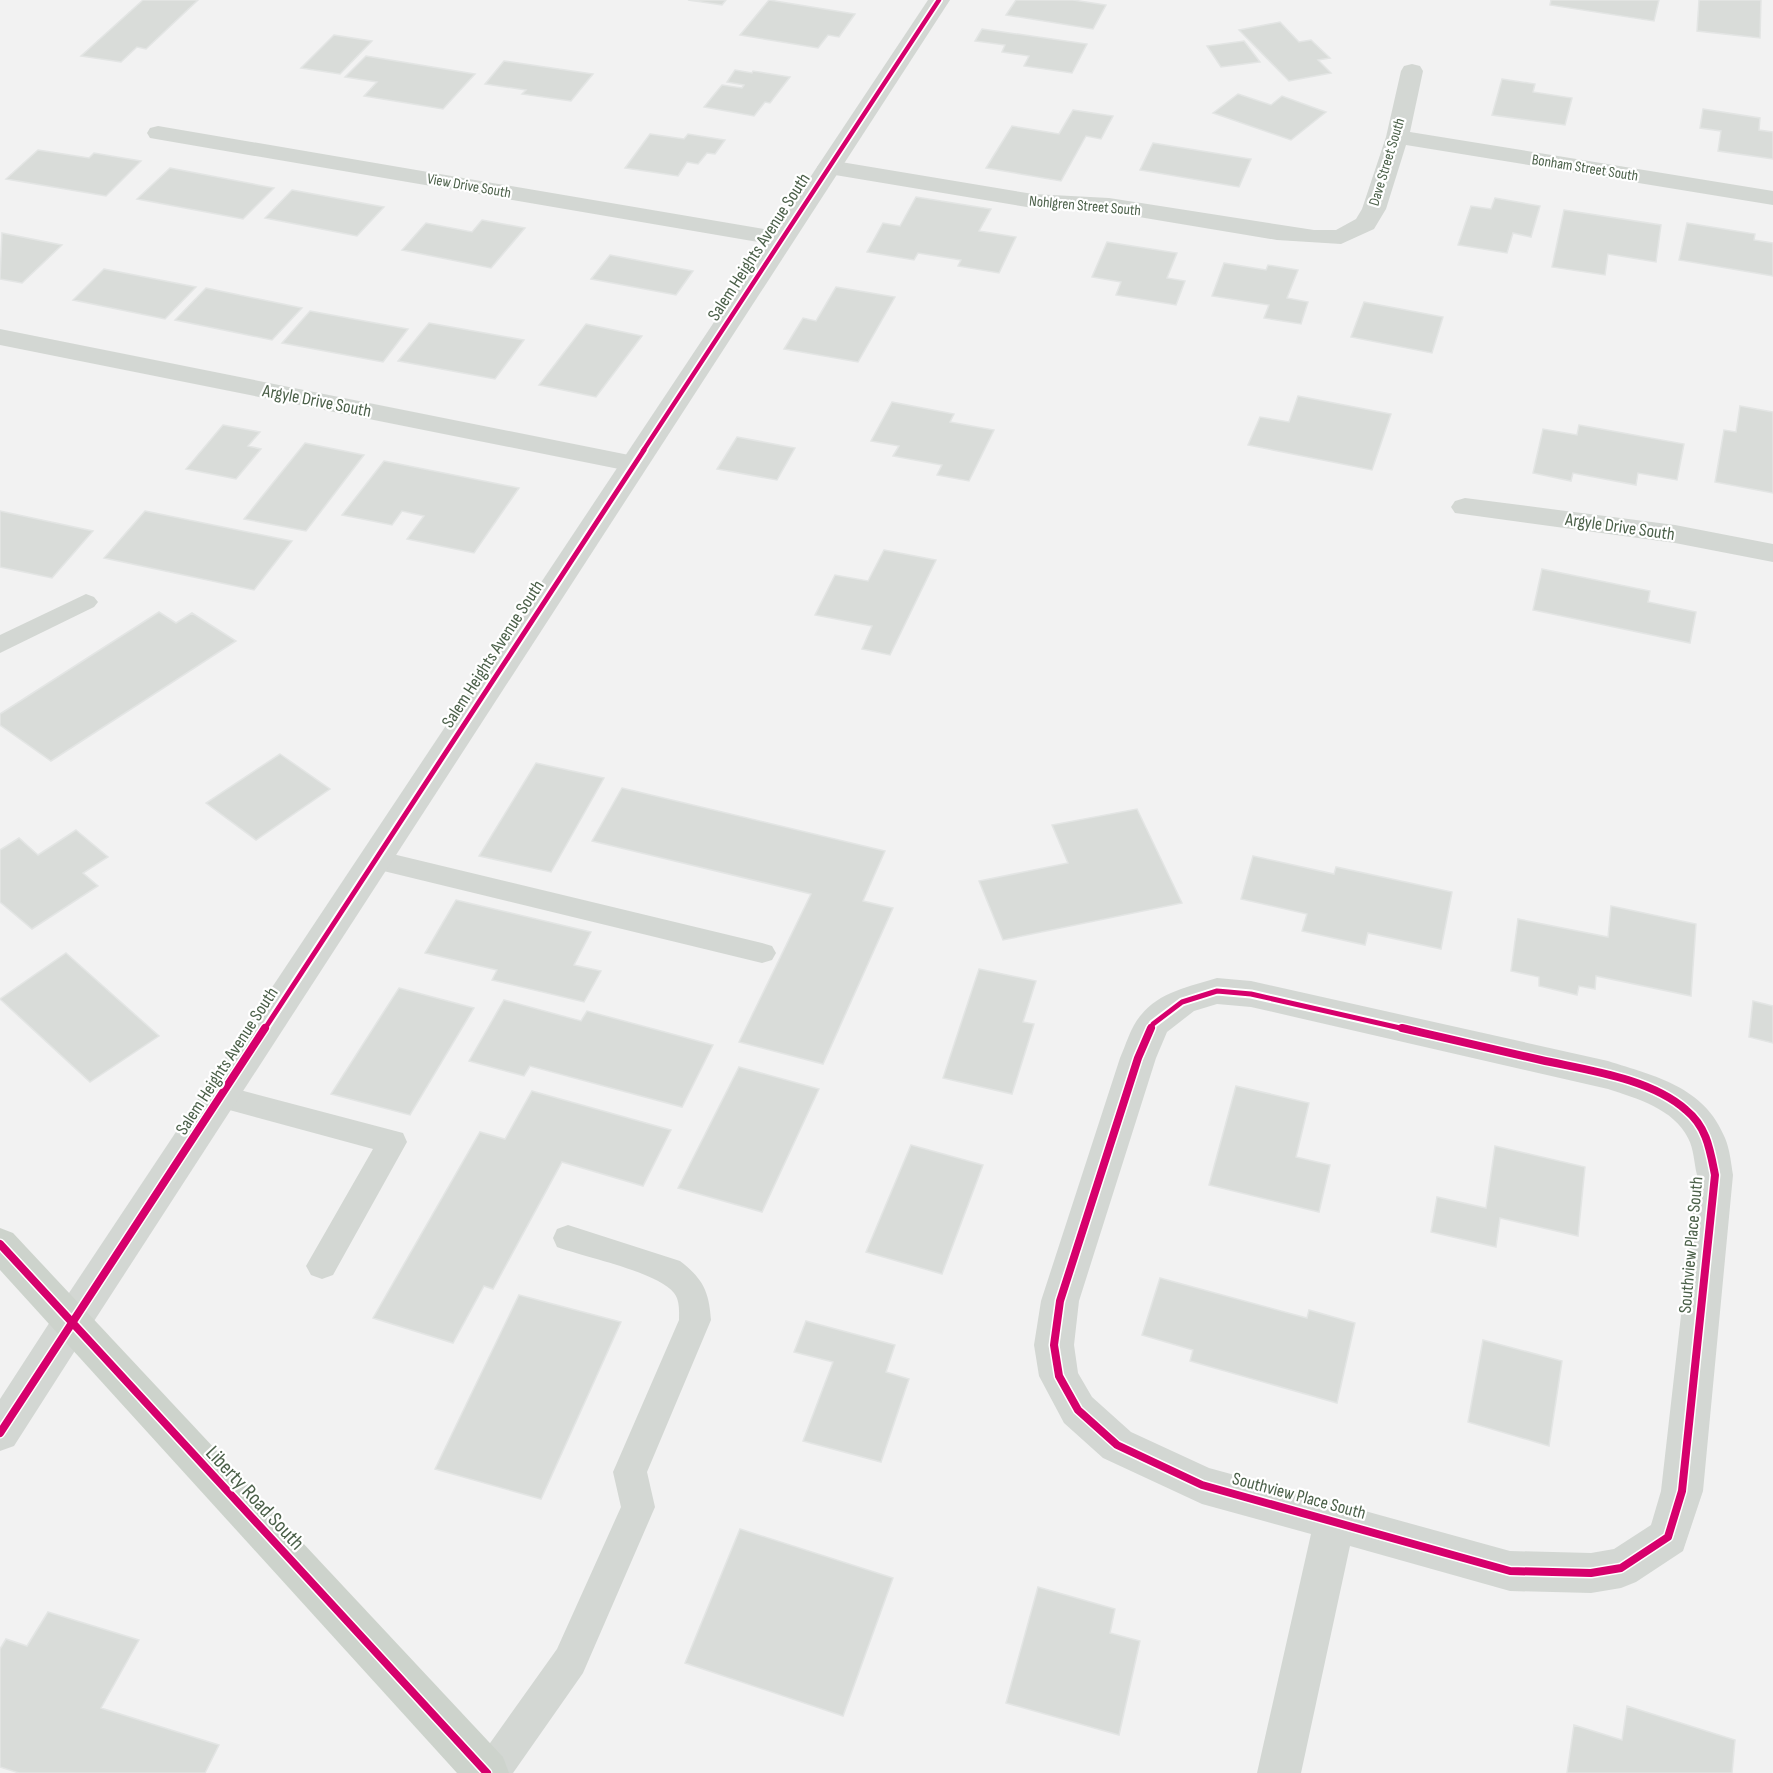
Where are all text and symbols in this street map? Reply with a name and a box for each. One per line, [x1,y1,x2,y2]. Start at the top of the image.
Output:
street label: Dave Street South [1365,116,1409,208]
street label: Bonham Street South [1530,150,1640,186]
street label: View Drive South [426,169,512,203]
street label: Salem Heights Avenue South [703,169,815,325]
street label: Nohlgren Street South [1028,192,1142,220]
street label: Argyle Drive South [260,380,373,422]
street label: Argyle Drive South [1563,509,1676,545]
street label: Salem Heights Avenue South [437,576,549,732]
street label: Salem Heights Avenue South [171,983,283,1139]
street label: Southview Place South [1675,1176,1707,1314]
street label: Liberty Road South [200,1441,310,1555]
street label: Southview Place South [1230,1468,1368,1524]

